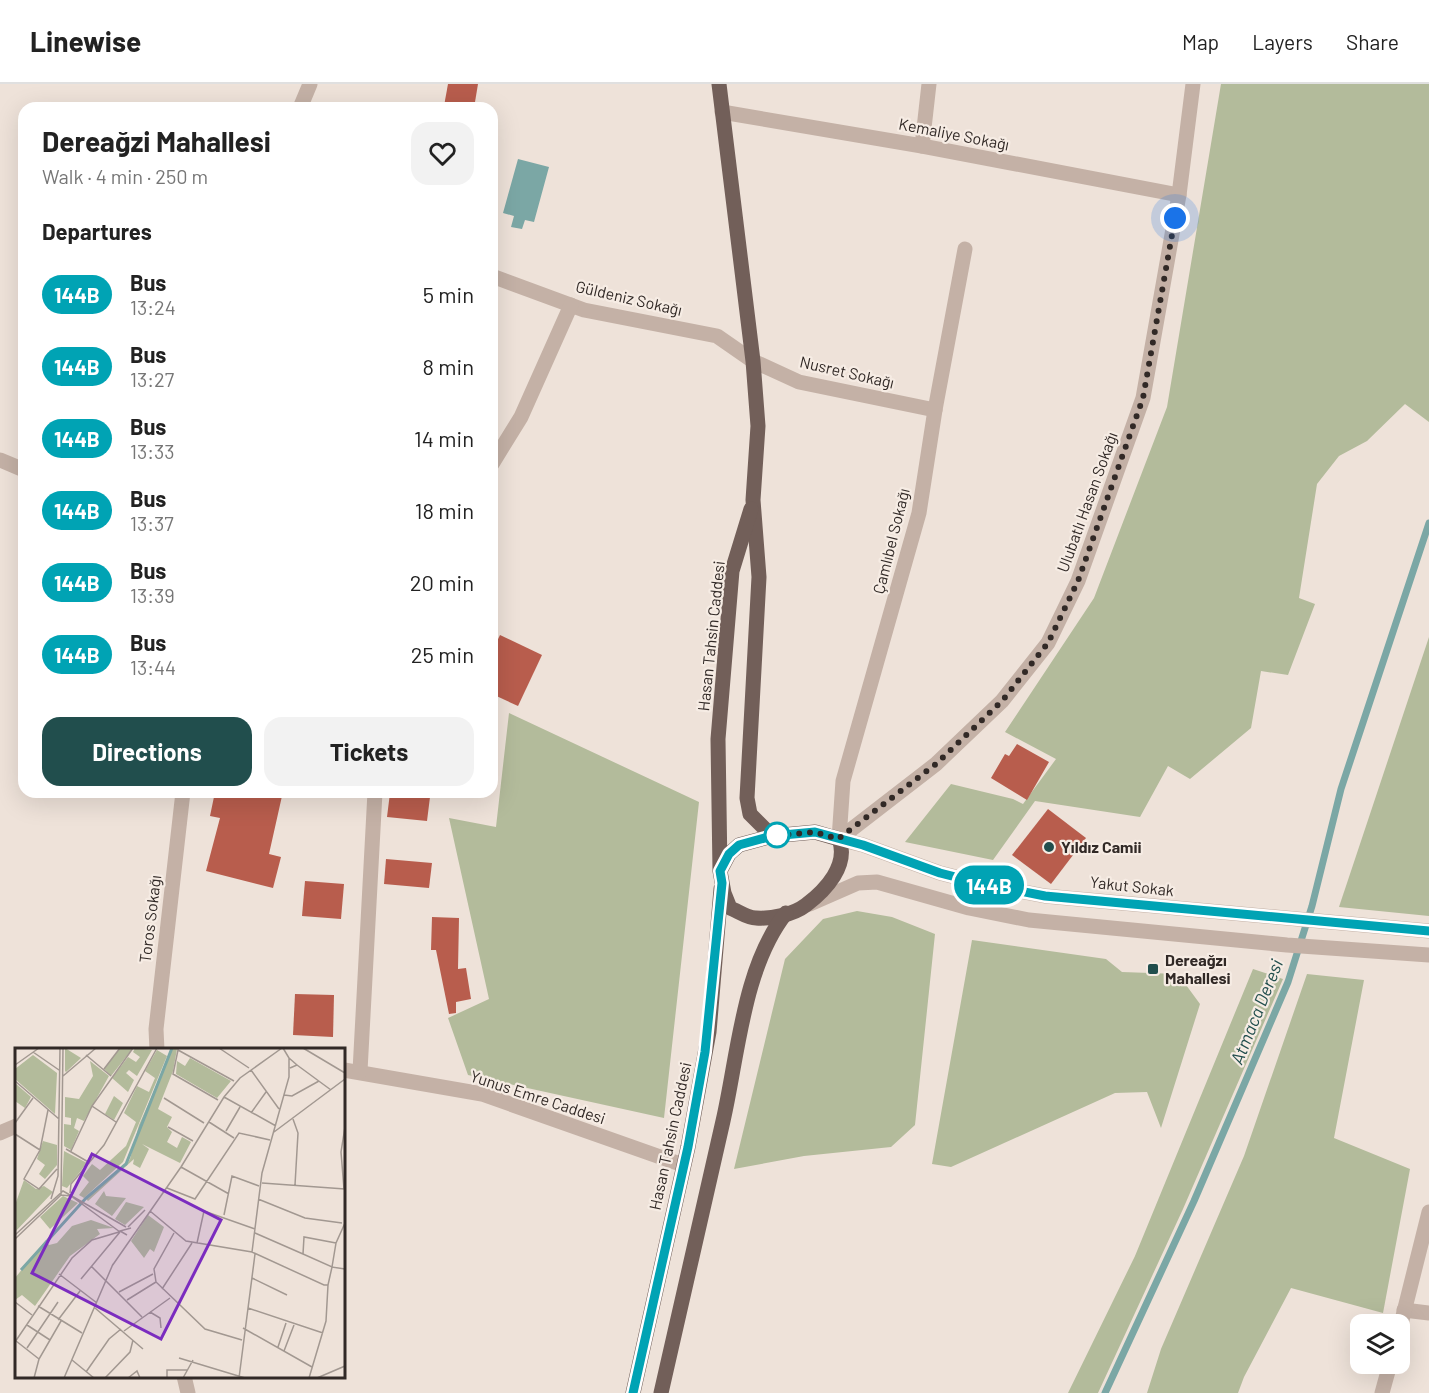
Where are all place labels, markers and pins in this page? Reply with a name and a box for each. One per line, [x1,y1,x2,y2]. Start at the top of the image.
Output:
unlabelled marker [764,822,790,848]
place label: Yıldız Camii [1061,837,1142,856]
marker: Yıldız Camii [1042,840,1056,854]
place label: Dereağzı Mahallesi [1165,950,1231,987]
marker: Dereağzı Mahallesi [1146,962,1160,976]

